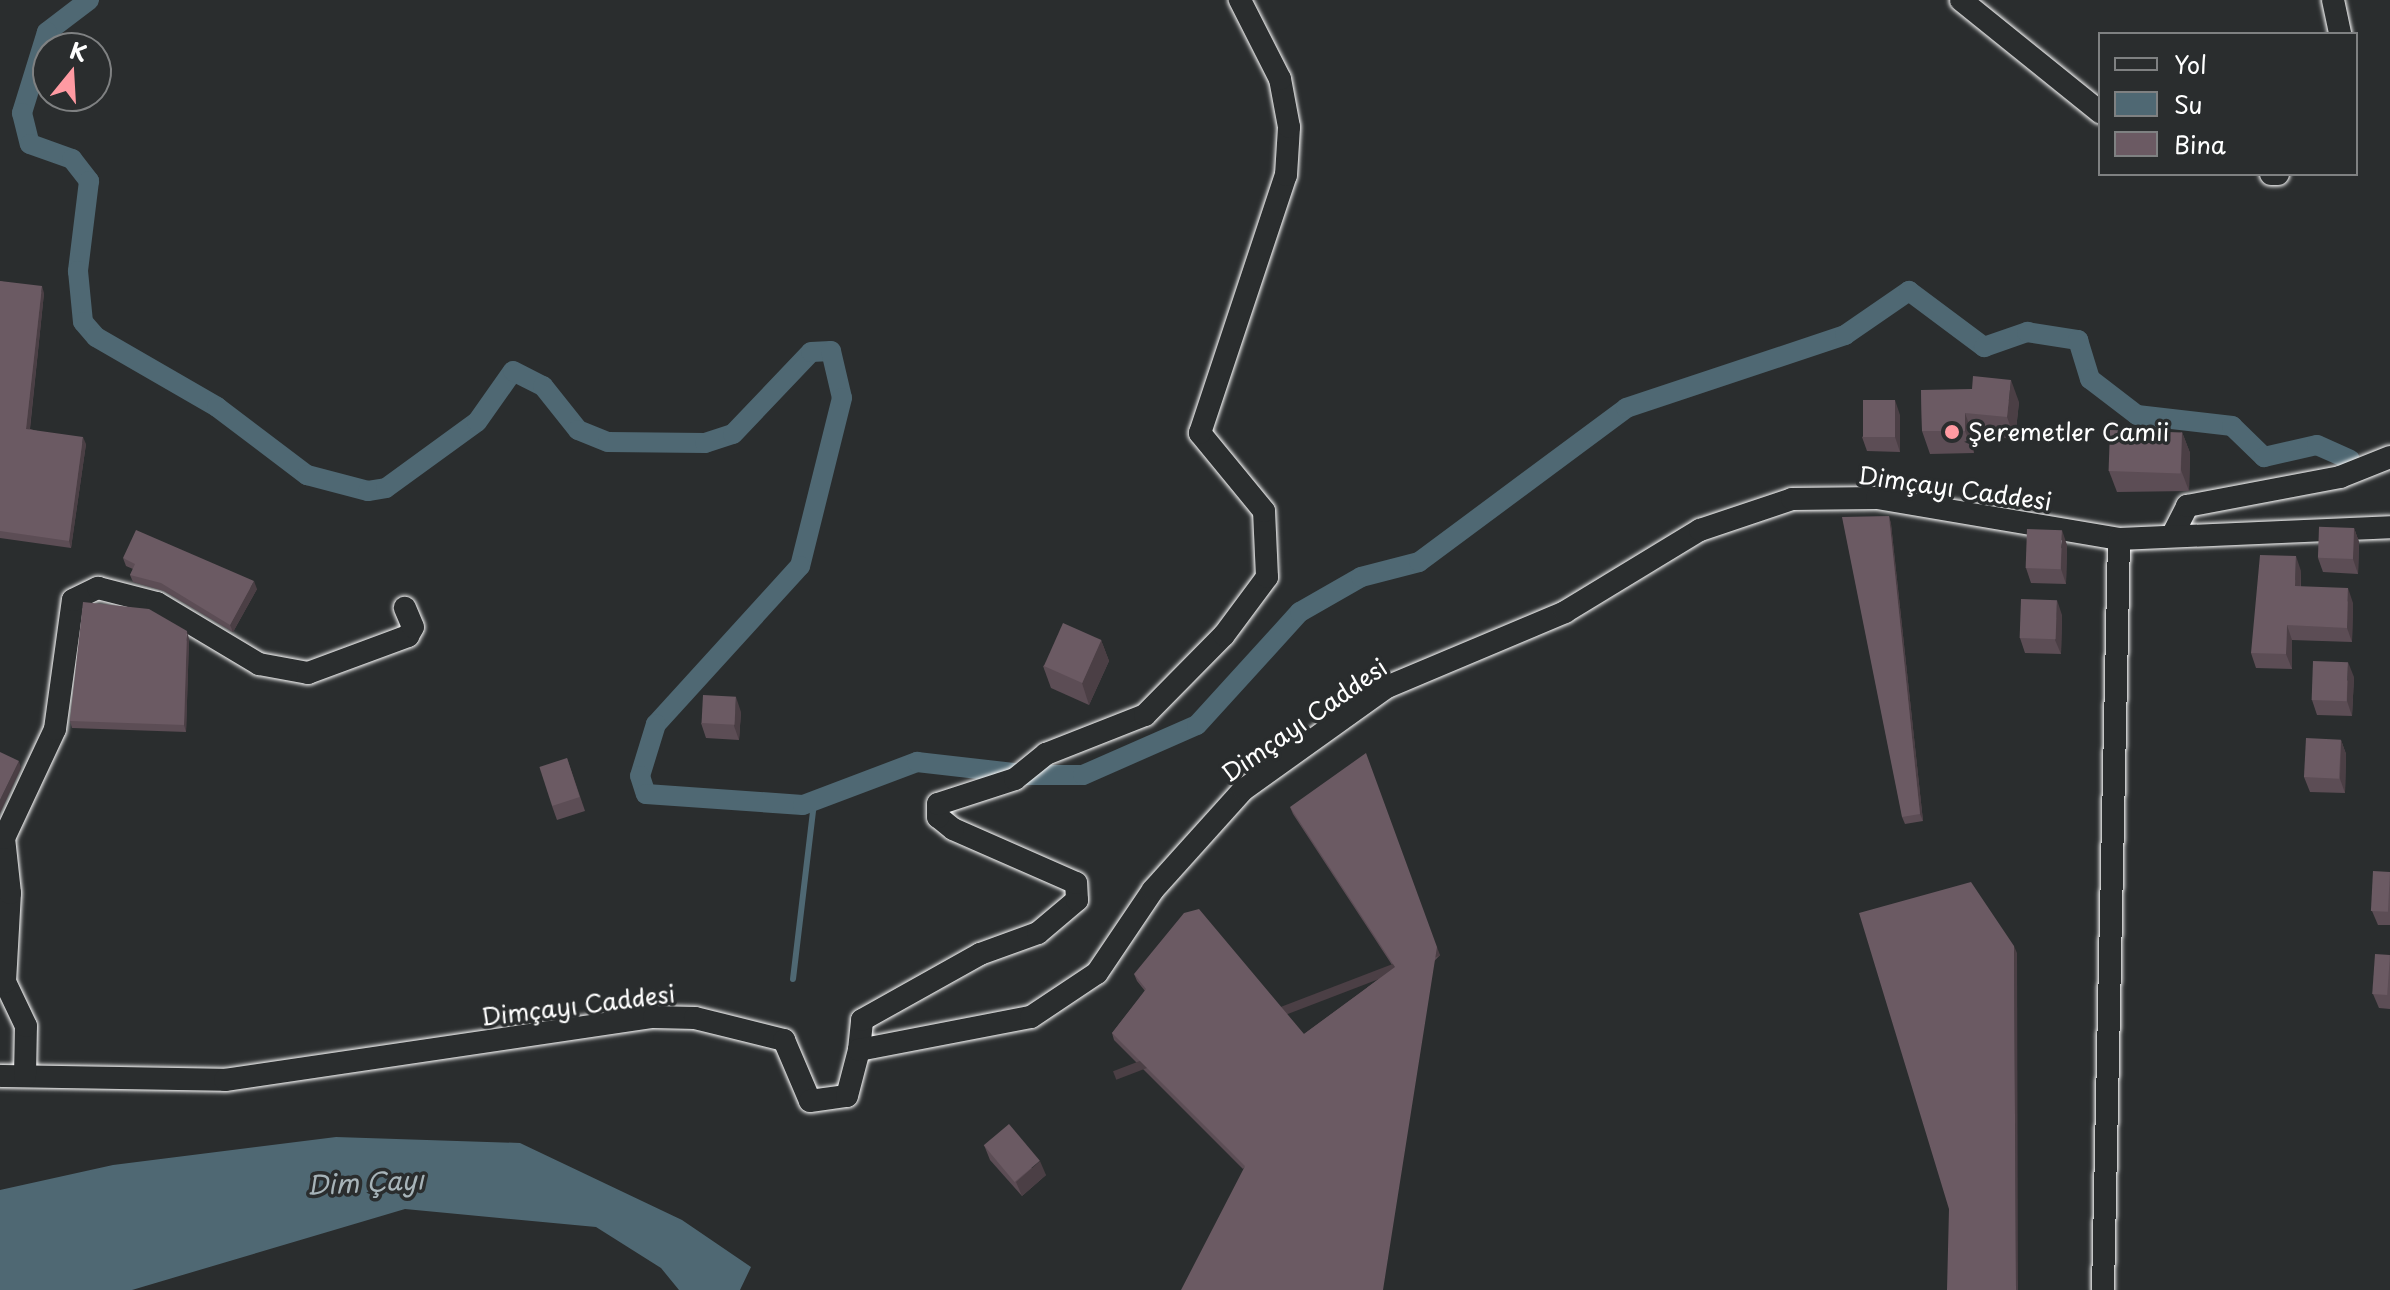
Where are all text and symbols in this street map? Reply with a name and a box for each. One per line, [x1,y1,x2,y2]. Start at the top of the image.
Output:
north arrow [32,32,112,112]
text: K [66,32,92,69]
legend [2098,32,2358,176]
text: Yol [2174,46,2207,82]
text: Su [2174,86,2203,122]
text: Bina [2174,126,2226,162]
place label: Şeremetler Camii [1968,418,2172,446]
marker: Şeremetler Camii [1943,423,1961,441]
street label: Dimçayı Caddesi [1857,460,2053,516]
street label: Dimçayı Caddesi [1217,653,1391,787]
street label: Dimçayı Caddesi [480,979,676,1031]
water label: Dim Çayı [306,1163,424,1201]

